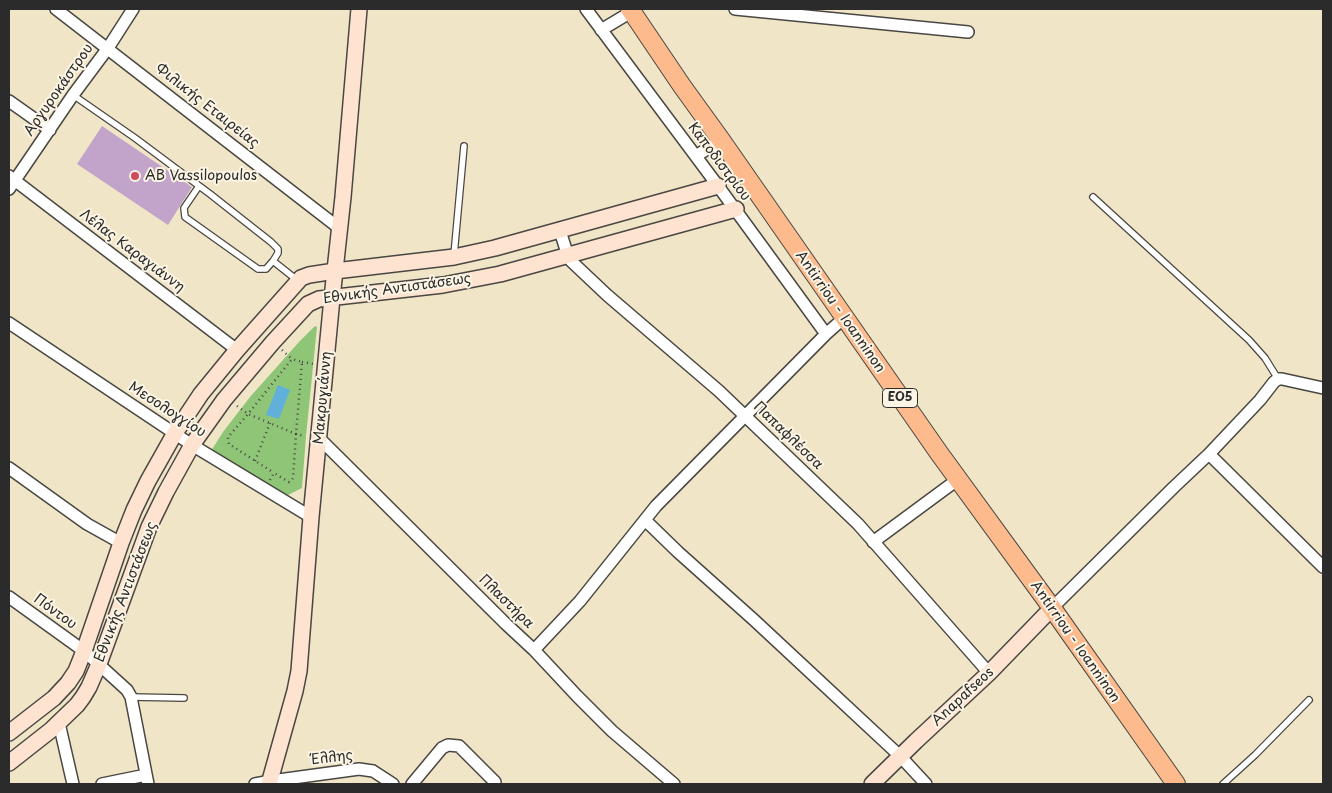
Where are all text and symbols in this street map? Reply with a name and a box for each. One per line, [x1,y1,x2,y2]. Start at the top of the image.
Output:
street label: Αργυροκάστρου [21,41,97,139]
street label: Φιλικής Εταιρείας [152,60,262,152]
street label: Καποδιστρίου [684,120,754,204]
place label: AB Vassilopoulos [145,168,257,184]
marker: AB Vassilopoulos [129,170,141,182]
street label: Λέλας Καραγιάννη [76,206,188,296]
street label: Antirriou - Ioanninon [792,248,888,376]
street label: Εθνικής Αντιστάσεως [322,270,472,308]
street label: Μακρυγιάννη [311,351,335,445]
street label: Μεσολογγίου [125,379,209,441]
road number: ΕΟ5 [882,388,918,408]
street label: Παπαφλέσσα [750,399,826,473]
street label: Εθνικής Αντιστάσεως [91,519,161,665]
street label: Πλαστήρα [475,572,537,632]
street label: Antirriou - Ioanninon [1027,578,1123,706]
street label: Πόντου [30,591,80,633]
street label: Anapafseos [929,664,997,730]
street label: Έλλης [310,747,354,769]

